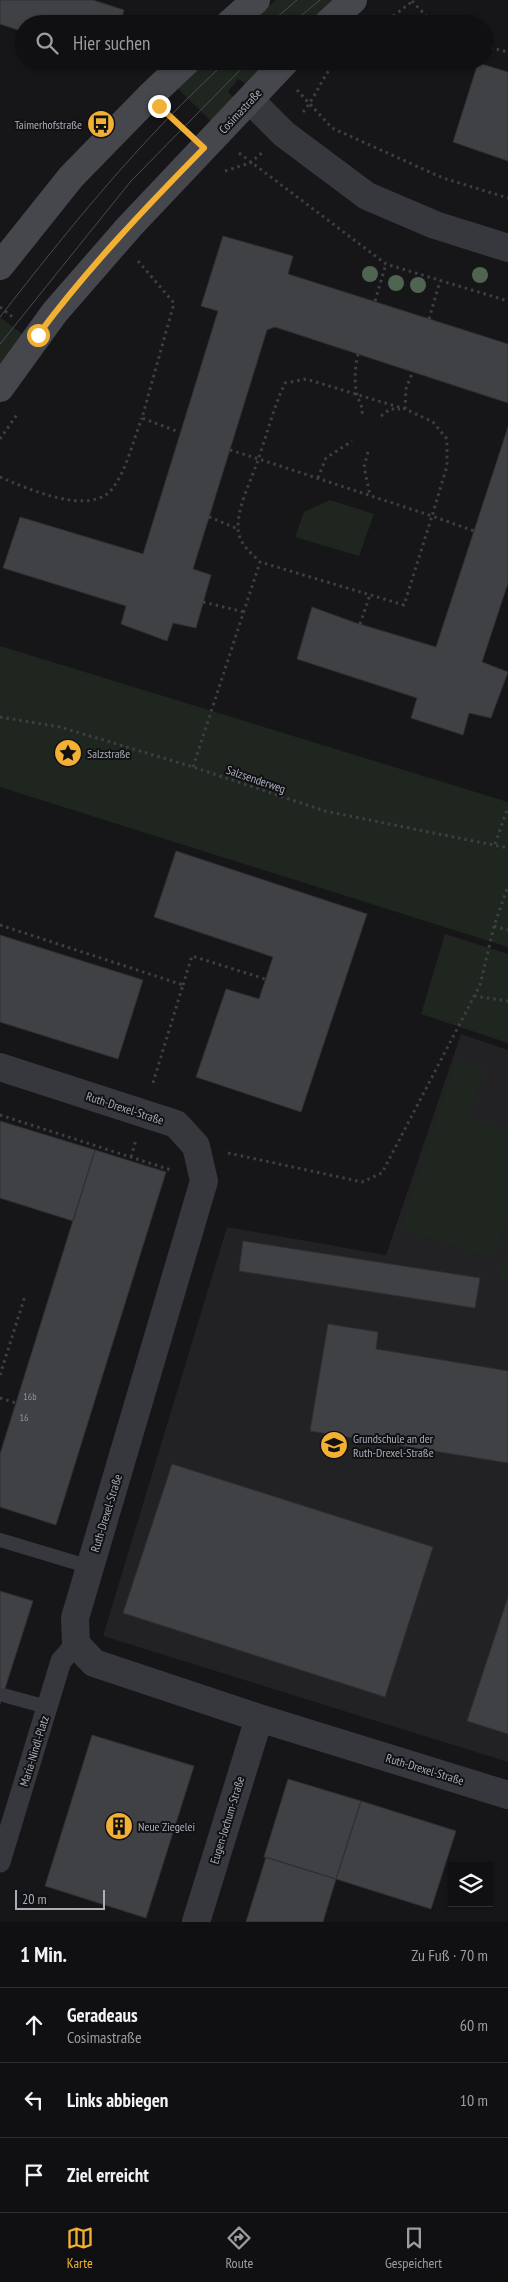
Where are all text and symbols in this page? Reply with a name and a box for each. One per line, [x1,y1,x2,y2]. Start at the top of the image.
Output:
search box [15,15,493,70]
icon: search [33,29,61,57]
text: Hier suchen [73,31,150,55]
street label: Cosimastraße [215,85,265,137]
route end [148,95,171,118]
bus stop icon: Taimerhofstraße [86,109,116,139]
place label: Taimerhofstraße [15,117,82,132]
route start [27,324,50,347]
place icon: Salzstraße [53,738,83,768]
place label: Salzstraße [87,746,130,761]
street label: Salzsenderweg [224,762,288,796]
street label: Ruth-Drexel-Straße [84,1088,166,1128]
house number: 16b [23,1390,37,1403]
house number: 16 [20,1411,29,1424]
school or university icon: Grundschule an der Ruth-Drexel-Straße [319,1430,349,1460]
place label: Grundschule an der Ruth-Drexel-Straße [353,1431,434,1460]
street label: Ruth-Drexel-Straße [87,1472,125,1554]
street label: Maria-Nindl-Platz [16,1714,52,1788]
street label: Ruth-Drexel-Straße [384,1750,466,1788]
street label: Eugen-Jochum-Straße [207,1774,247,1866]
building icon: Neue Ziegelei [104,1811,134,1841]
place label: Neue Ziegelei [138,1819,195,1834]
map controls [448,1862,493,1907]
button: layers [448,1862,493,1907]
scale bar [15,1887,105,1910]
text: 20 m [22,1890,47,1908]
text: 1 Min. [20,1941,67,1968]
text: Zu Fuß · 70 m [411,1945,488,1965]
text: Geradeaus [67,2003,138,2027]
icon: ahead [20,2011,48,2039]
text: 60 m [460,2015,488,2035]
text: Cosimastraße [67,2027,142,2047]
icon: left [20,2086,48,2114]
text: Links abbiegen [67,2088,168,2112]
text: 10 m [460,2090,488,2110]
icon: arrive [20,2161,48,2189]
text: Ziel erreicht [67,2163,149,2187]
tab: Karte [66,2224,94,2272]
tab: Route [225,2224,253,2272]
tab: Gespeichert [385,2224,442,2272]

